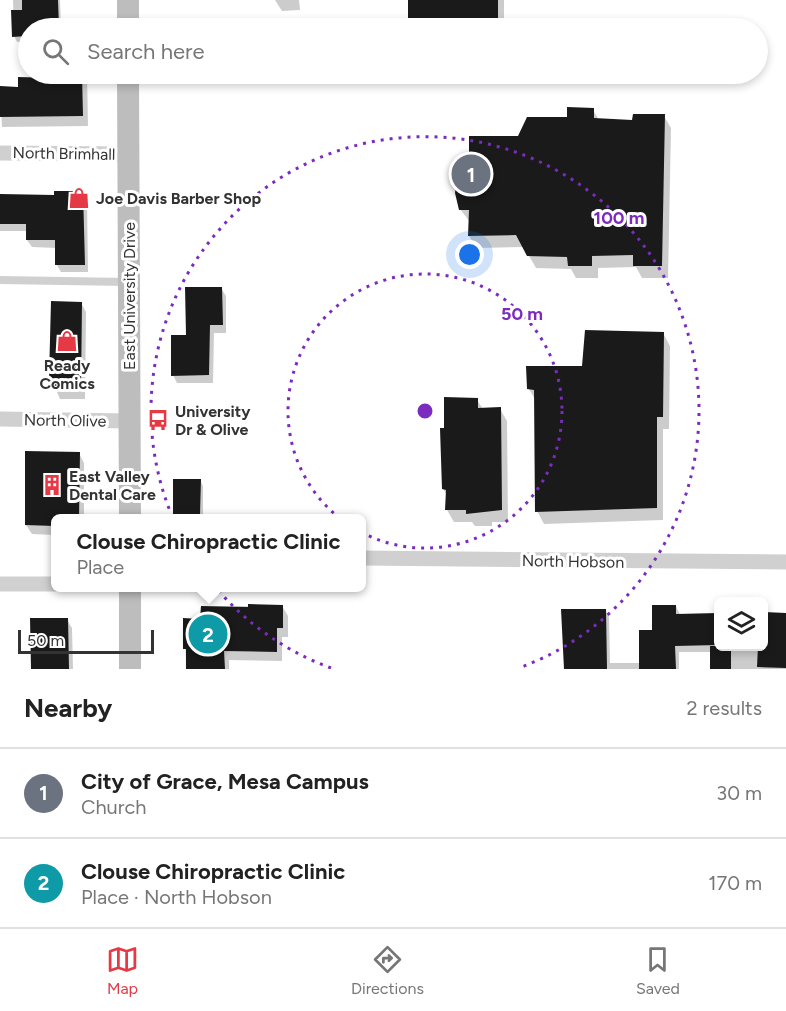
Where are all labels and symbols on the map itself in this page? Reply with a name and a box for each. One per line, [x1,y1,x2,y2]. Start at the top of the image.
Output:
street label: North Brimhall [13,143,115,164]
pin: 1 [452,152,490,196]
shop icon: Joe Davis Barber Shop [67,186,91,210]
place label: Joe Davis Barber Shop [96,189,261,208]
text: 100 m [594,207,644,229]
street label: East University Drive [120,222,139,370]
your location [455,240,484,269]
text: 50 m [501,303,543,325]
shop icon: Ready Comics [55,329,79,353]
place label: Ready Comics [39,356,95,393]
centre of rings [415,401,435,421]
place label: University Dr & Olive [175,402,251,439]
bus stop icon: University Dr & Olive [146,408,170,432]
street label: North Olive [24,410,107,431]
place label: East Valley Dental Care [69,467,156,504]
building icon: East Valley Dental Care [40,473,64,497]
street label: North Hobson [522,551,624,572]
pin: 2 [188,612,228,656]
scale bar [18,627,154,654]

